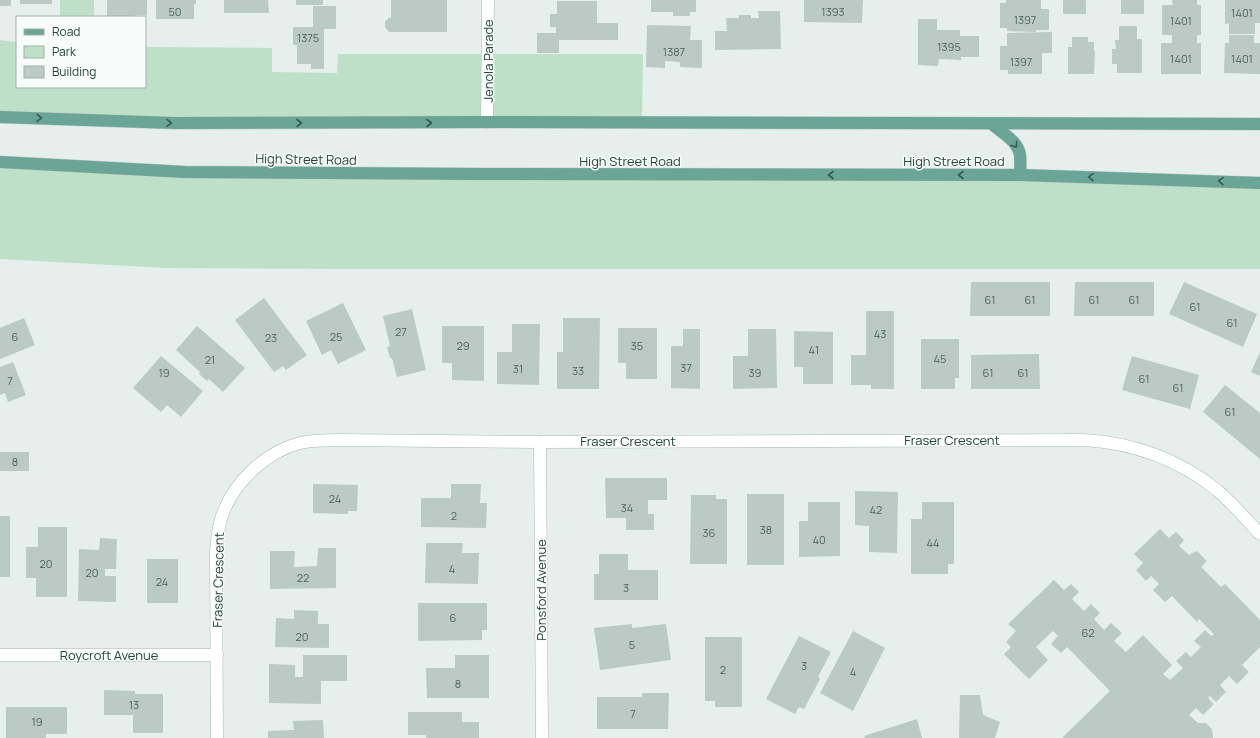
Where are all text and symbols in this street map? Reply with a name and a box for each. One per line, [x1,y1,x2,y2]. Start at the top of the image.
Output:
house number: 50 [168,4,182,19]
house number: 1393 [821,4,845,19]
house number: 1401 [1231,5,1253,20]
house number: 1397 [1014,12,1036,27]
house number: 1401 [1170,13,1192,28]
legend [16,16,146,88]
street label: Jenola Parade [479,19,497,103]
text: Road [52,23,80,40]
house number: 1375 [297,30,319,45]
house number: 1395 [937,39,961,54]
text: Park [52,43,77,60]
house number: 1387 [663,44,685,59]
house number: 1401 [1170,51,1192,66]
house number: 1401 [1231,51,1253,66]
house number: 1397 [1010,54,1032,69]
text: Building [52,63,96,80]
one-way arrow [36,114,42,123]
one-way arrow [166,119,172,127]
one-way arrow [296,119,302,127]
one-way arrow [426,119,432,127]
one-way arrow [1010,141,1017,148]
street label: High Street Road [255,149,357,169]
street label: High Street Road [579,152,681,170]
street label: High Street Road [903,152,1005,170]
one-way arrow [828,171,834,179]
one-way arrow [958,171,964,179]
one-way arrow [1088,173,1094,181]
one-way arrow [1218,177,1224,186]
house number: 61 [985,292,995,307]
house number: 61 [1025,292,1035,307]
house number: 61 [1089,292,1099,307]
house number: 61 [1129,292,1139,307]
house number: 61 [1190,299,1200,314]
house number: 61 [1227,315,1237,330]
house number: 27 [395,324,407,339]
house number: 43 [874,326,886,341]
house number: 6 [12,329,19,344]
house number: 25 [330,329,342,344]
house number: 23 [265,330,277,345]
house number: 29 [456,338,470,353]
house number: 35 [631,338,643,353]
house number: 41 [809,342,819,357]
house number: 45 [934,351,946,366]
house number: 21 [205,352,215,367]
house number: 37 [680,360,692,375]
house number: 31 [513,361,523,376]
house number: 33 [572,363,584,378]
house number: 19 [158,365,170,380]
house number: 39 [749,365,762,380]
house number: 61 [983,365,993,380]
house number: 61 [1018,365,1028,380]
house number: 61 [1139,371,1149,386]
house number: 7 [7,373,13,388]
house number: 61 [1173,380,1183,395]
house number: 61 [1225,404,1235,419]
street label: Fraser Crescent [904,431,1000,449]
street label: Fraser Crescent [580,432,676,450]
house number: 8 [12,454,18,469]
house number: 24 [329,491,341,506]
house number: 34 [621,500,633,515]
house number: 42 [870,502,882,517]
house number: 2 [451,508,457,523]
house number: 38 [760,522,772,537]
house number: 36 [703,525,716,540]
street label: Fraser Crescent [208,532,228,628]
house number: 40 [812,532,826,547]
house number: 44 [926,535,940,550]
street label: Ponsford Avenue [532,539,550,641]
house number: 20 [40,556,52,571]
house number: 4 [449,561,455,576]
house number: 20 [86,565,98,580]
house number: 22 [297,570,309,585]
house number: 24 [156,574,168,589]
house number: 3 [623,580,629,595]
house number: 6 [450,610,457,625]
house number: 62 [1081,625,1095,640]
house number: 20 [296,629,308,644]
house number: 5 [629,637,635,652]
street label: Roycroft Avenue [60,646,159,664]
house number: 3 [801,658,807,673]
house number: 2 [720,662,726,677]
house number: 4 [850,664,856,679]
house number: 8 [455,676,461,691]
house number: 13 [129,697,139,712]
house number: 7 [630,706,636,721]
house number: 19 [31,714,43,729]

